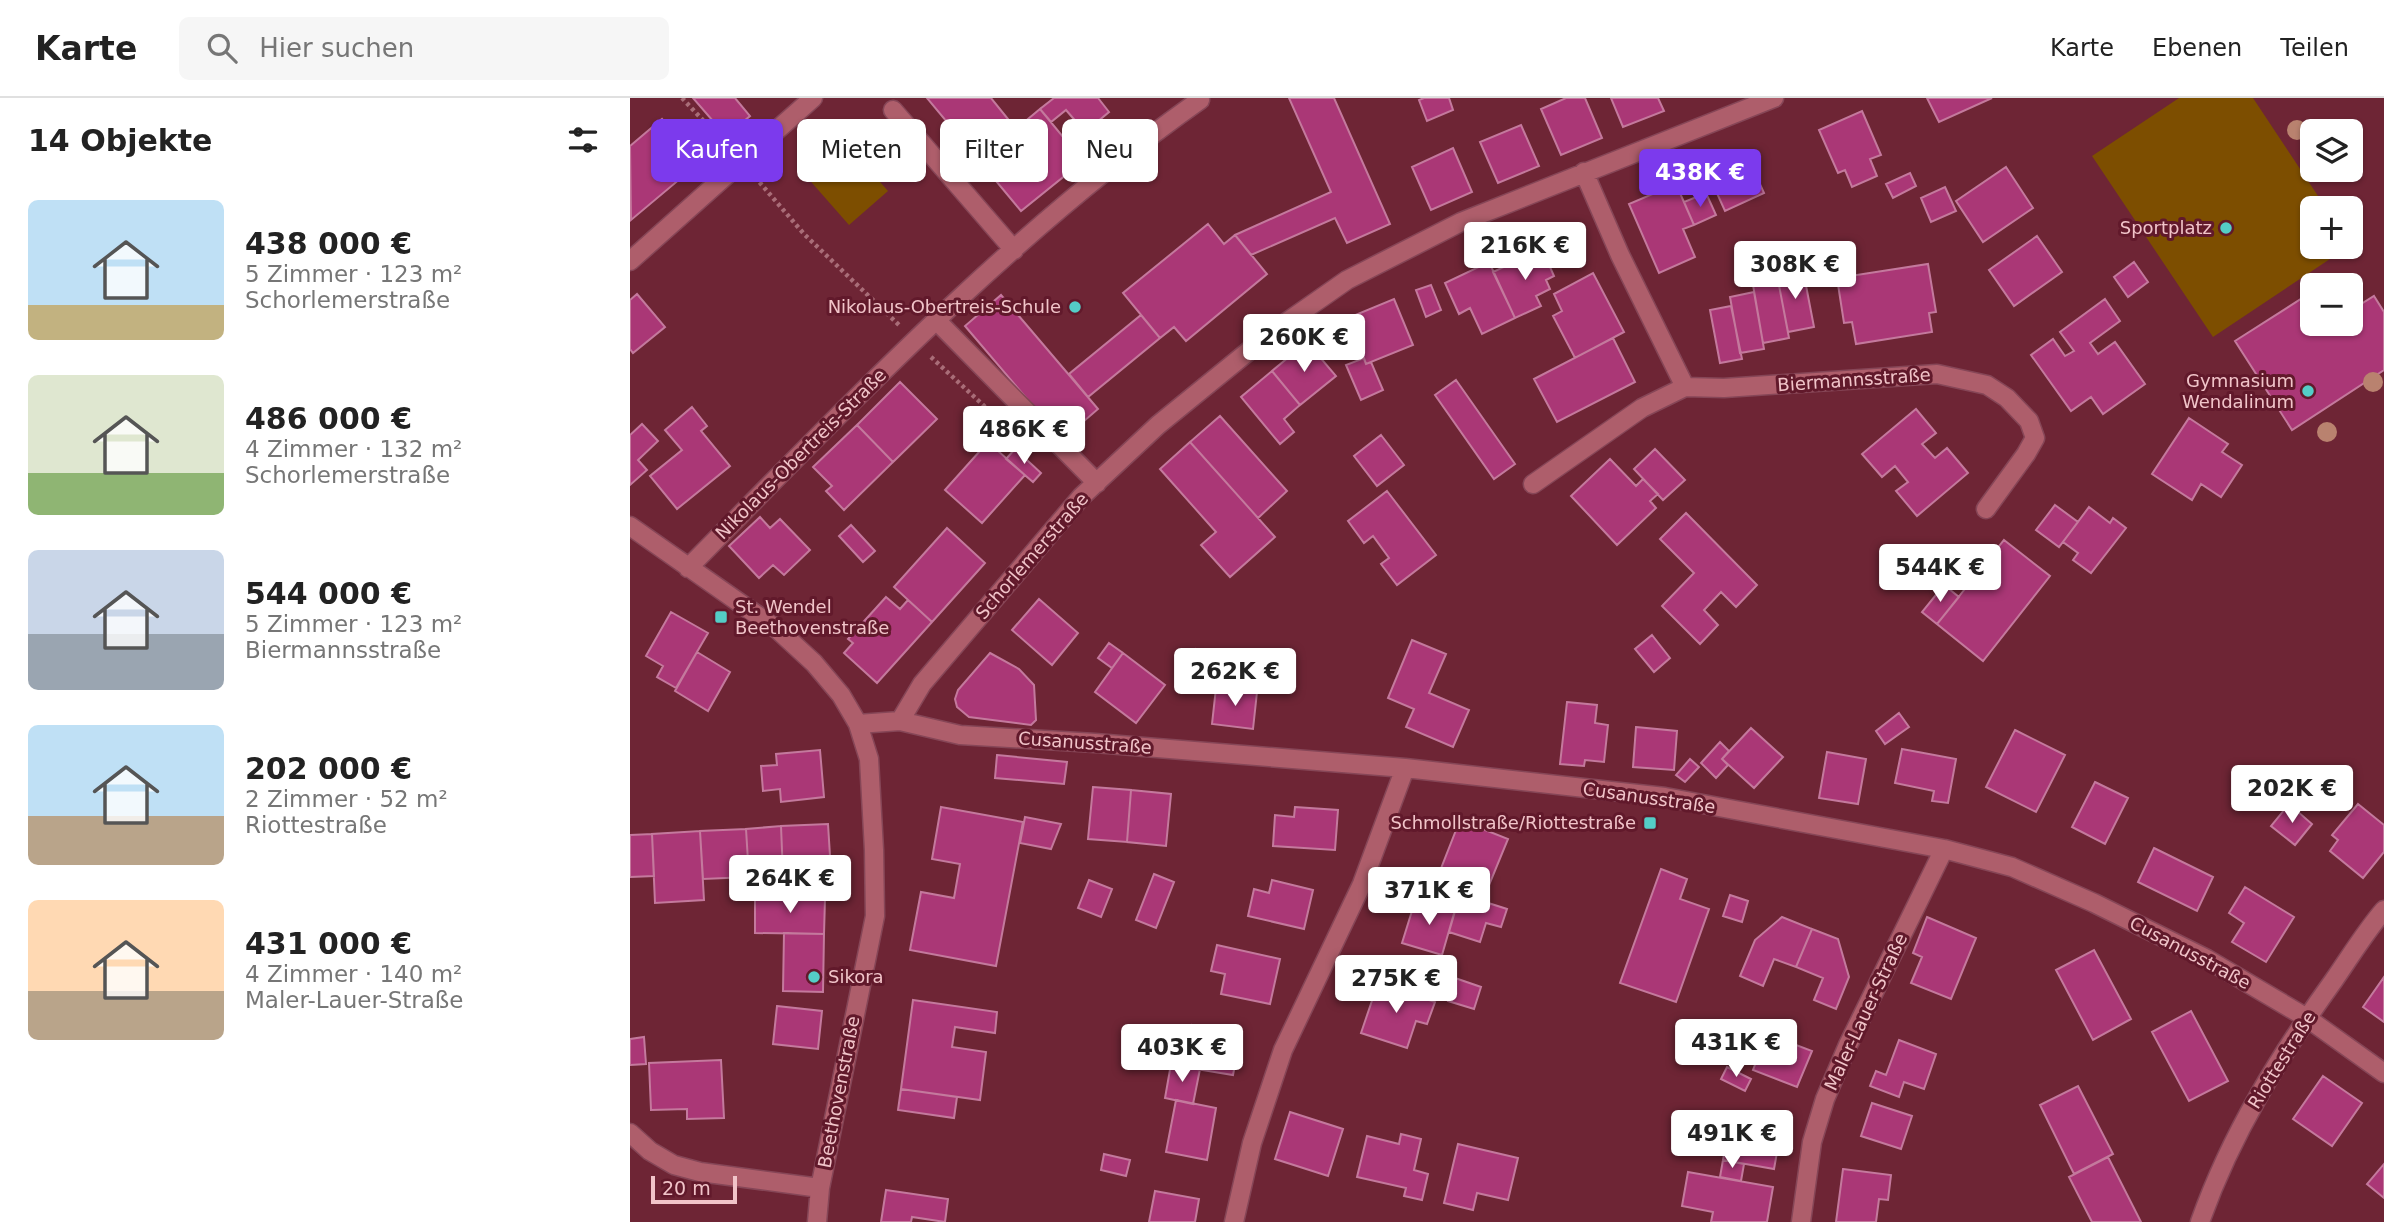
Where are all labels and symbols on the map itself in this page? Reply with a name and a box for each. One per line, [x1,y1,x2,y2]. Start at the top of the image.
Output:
pin: 438K € [1643,150,1757,209]
place label: Sportplatz [2120,217,2212,238]
marker: Sportplatz [2218,220,2234,236]
pin: 216K € [1468,222,1582,282]
pin: 308K € [1738,242,1852,301]
place label: Nikolaus-Obertreis-Schule [828,296,1061,317]
marker: Nikolaus-Obertreis-Schule [1067,299,1083,315]
pin: 260K € [1247,314,1361,374]
street label: Nikolaus-Obertreis-Straße [711,364,890,543]
street label: Biermannsstraße [1777,364,1931,395]
place label: Gymnasium Wendalinum [2182,370,2294,412]
marker: Gymnasium Wendalinum [2300,383,2316,399]
pin: 486K € [967,406,1081,466]
street label: Schorlemerstraße [971,488,1092,623]
pin: 544K € [1883,545,1997,604]
place label: St. Wendel Beethovenstraße [735,596,889,638]
marker: St. Wendel Beethovenstraße [713,609,729,625]
pin: 262K € [1178,648,1292,708]
street label: Cusanusstraße [1018,727,1153,758]
pin: 202K € [2235,766,2349,825]
street label: Cusanusstraße [1581,778,1717,817]
place label: Schmollstraße/Riottestraße [1390,812,1636,833]
marker: Schmollstraße/Riottestraße [1642,815,1658,831]
pin: 264K € [733,856,847,915]
pin: 371K € [1372,868,1486,927]
street label: Cusanusstraße [2126,912,2254,993]
street label: Maler-Lauer-Straße [1820,930,1911,1094]
pin: 275K € [1339,956,1453,1015]
place label: Sikora [828,966,884,987]
marker: Sikora [806,969,822,985]
street label: Riottestraße [2243,1007,2320,1112]
street label: Beethovenstraße [813,1014,864,1170]
pin: 431K € [1679,1020,1793,1079]
pin: 403K € [1125,1024,1239,1084]
pin: 491K € [1675,1110,1789,1170]
scale bar [651,1173,737,1205]

